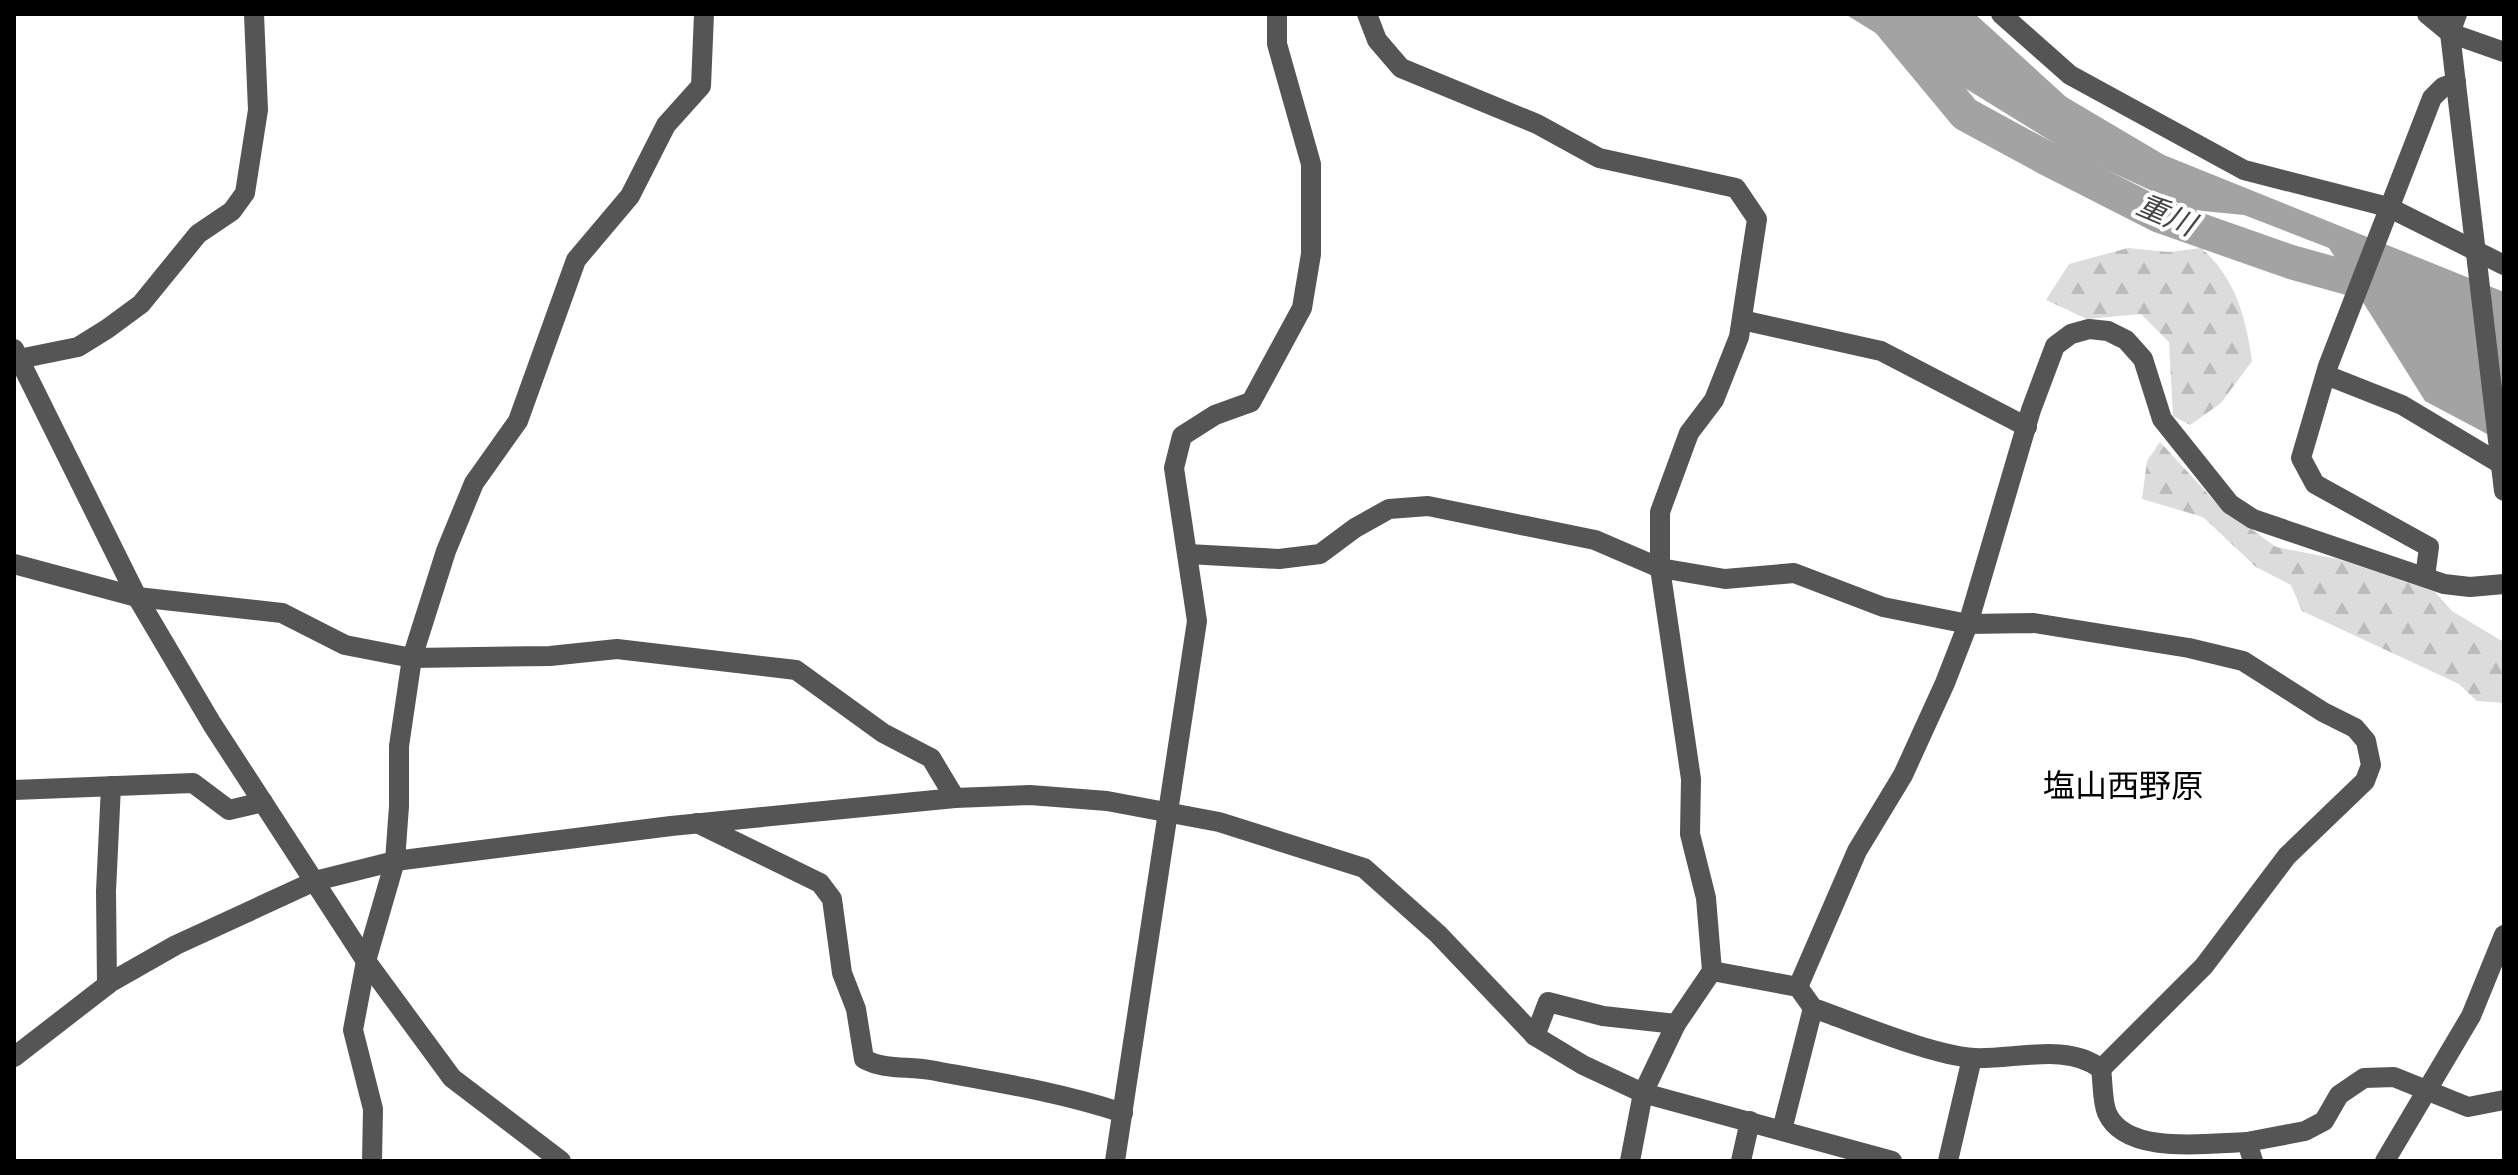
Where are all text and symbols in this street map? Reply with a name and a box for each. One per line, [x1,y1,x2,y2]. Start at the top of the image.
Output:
water label: 重川 [2132,187,2203,244]
district label: 塩山西野原 [2043,767,2203,805]

